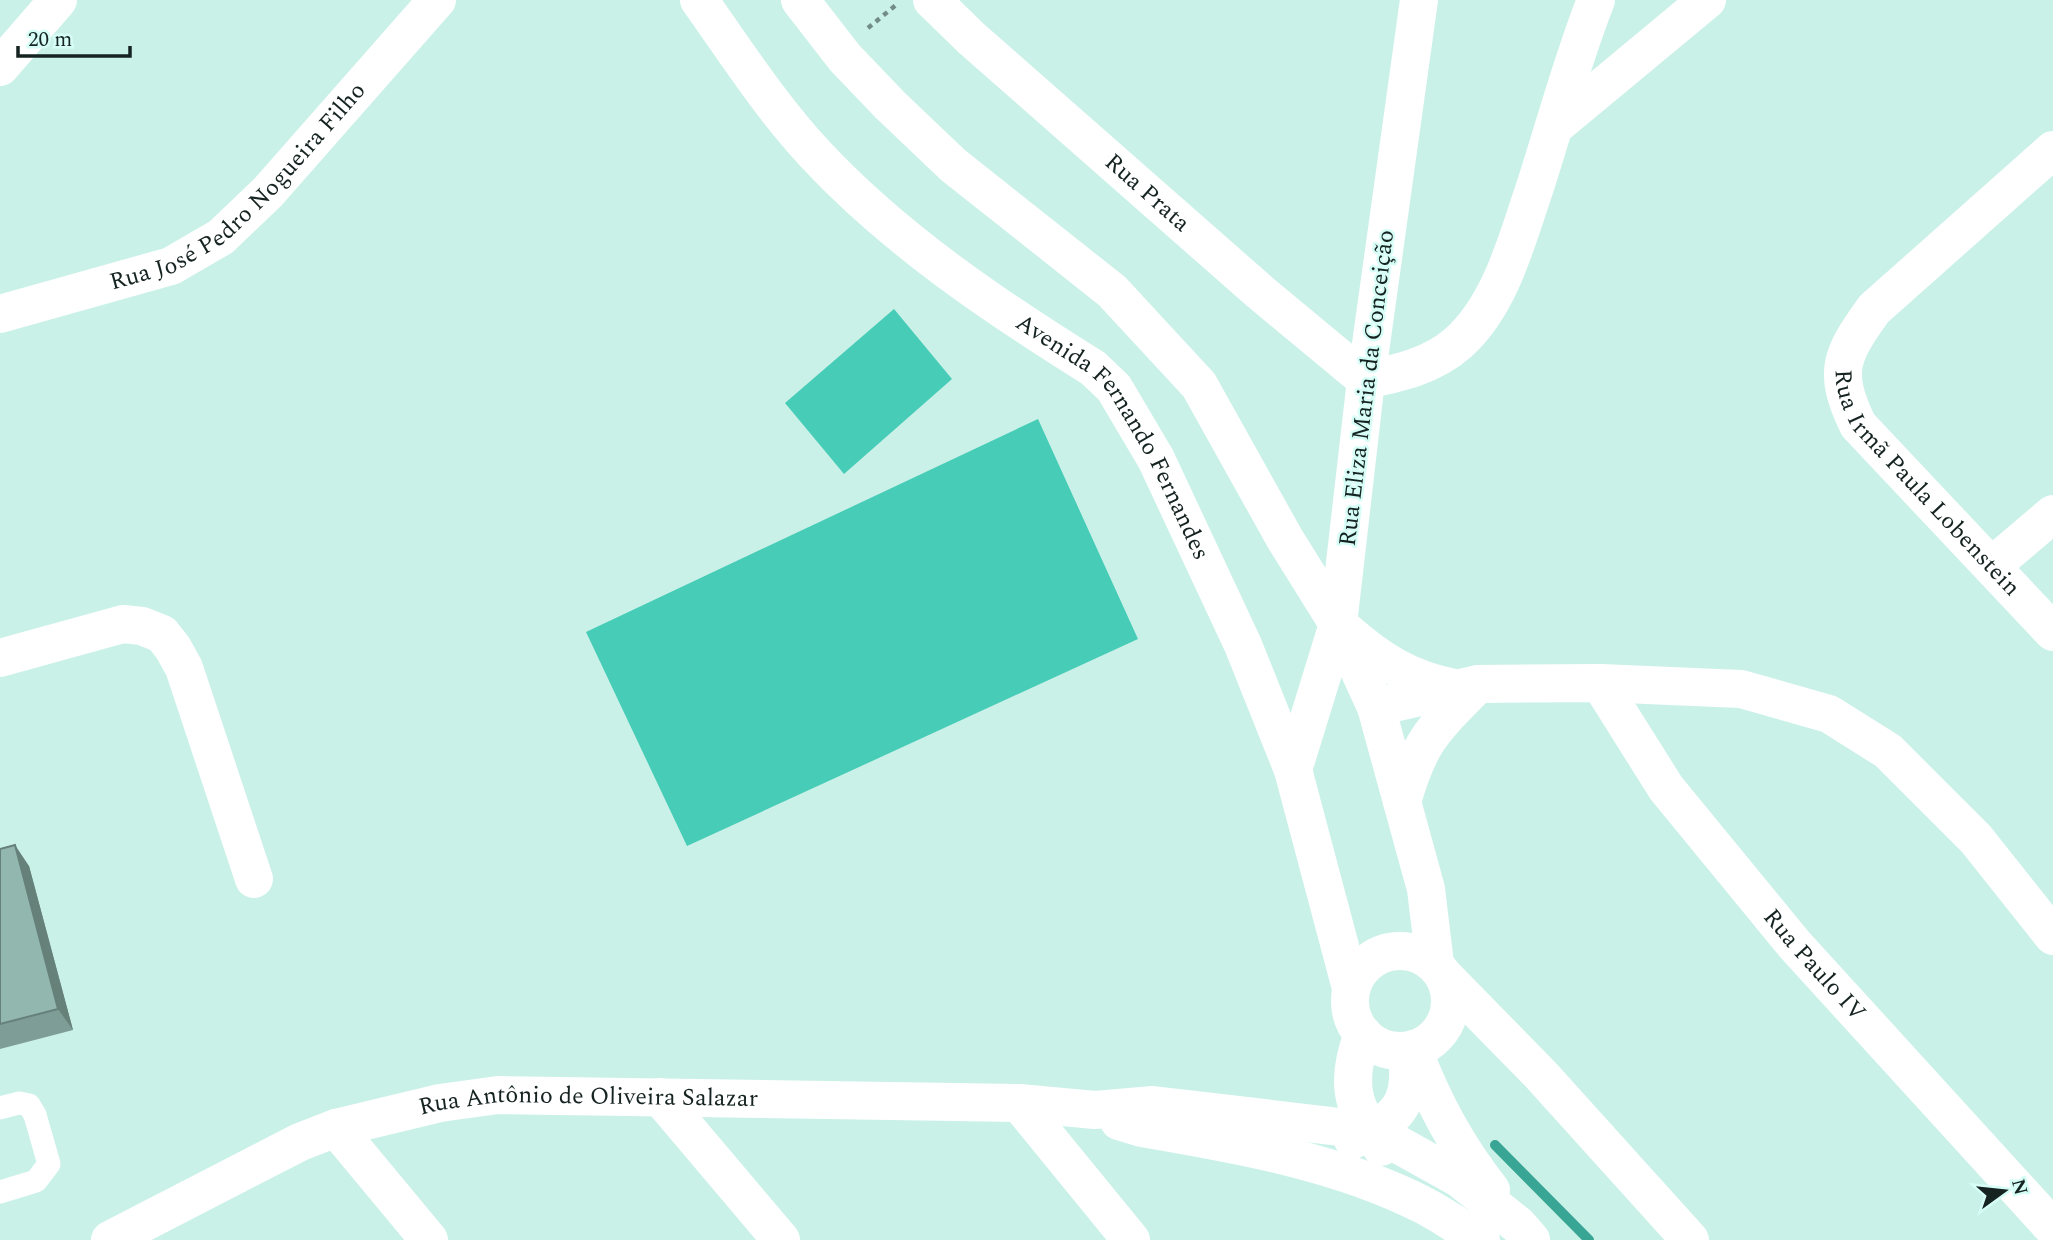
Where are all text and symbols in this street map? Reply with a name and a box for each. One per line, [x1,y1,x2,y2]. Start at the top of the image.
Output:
scale bar [18,14,130,58]
text: 20 m [28,24,72,56]
street label: Rua José Pedro Nogueira Filho [105,74,375,300]
street label: Rua Prata [1096,145,1198,241]
street label: Rua Eliza Maria da Conceição [1330,228,1404,548]
street label: Avenida Fernando Fernandes [1008,305,1219,566]
street label: Rua Irmã Paula Lobenstein [1825,368,2029,605]
street label: Rua Paulo IV [1754,901,1874,1030]
street label: Rua Antônio de Oliveira Salazar [415,1077,759,1126]
north arrow [1969,1156,2039,1226]
text: N [2003,1176,2035,1198]

